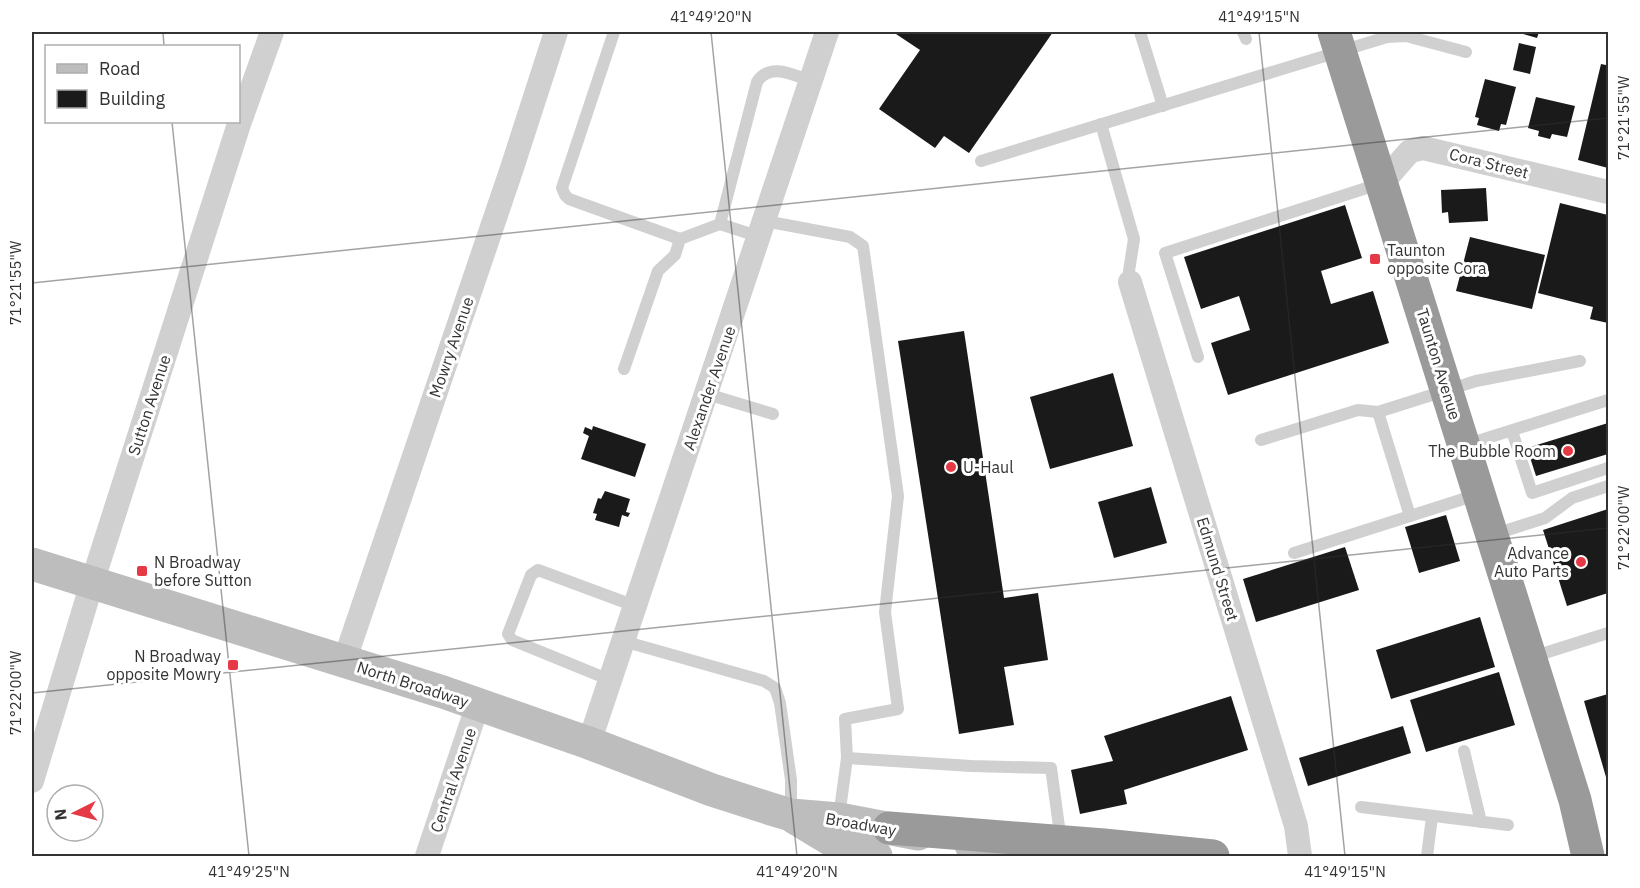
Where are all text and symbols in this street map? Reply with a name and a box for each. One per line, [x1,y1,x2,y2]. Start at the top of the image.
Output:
text: 41°49'20"N [670,7,752,26]
text: 41°49'15"N [1218,7,1300,26]
legend [45,45,240,123]
text: Road [99,57,140,80]
text: 71°21'55"W [1614,75,1633,160]
text: Building [99,87,166,110]
street label: Cora Street [1447,144,1531,182]
text: 71°21'55"W [6,240,25,325]
place label: Taunton opposite Cora [1387,240,1487,278]
marker: Taunton opposite Cora [1368,252,1382,266]
street label: Mowry Avenue [424,294,478,400]
street label: Taunton Avenue [1413,306,1466,422]
street label: Alexander Avenue [678,323,740,453]
street label: Sutton Avenue [123,352,175,458]
place label: The Bubble Room [1428,441,1556,461]
marker: The Bubble Room [1561,444,1575,458]
place label: U-Haul [963,457,1014,477]
marker: U-Haul [944,460,958,474]
text: 71°22'00"W [1614,485,1633,570]
street label: Edmund Street [1193,515,1243,623]
place label: Advance Auto Parts [1494,543,1569,581]
place label: N Broadway before Sutton [154,552,252,590]
marker: Advance Auto Parts [1574,555,1588,569]
marker: N Broadway before Sutton [135,564,149,578]
place label: N Broadway opposite Mowry [106,646,221,684]
text: 71°22'00"W [6,650,25,735]
street label: North Broadway [355,657,471,711]
marker: N Broadway opposite Mowry [226,658,240,672]
street label: Central Avenue [426,725,480,835]
north arrow [45,783,105,843]
text: N [50,808,71,821]
street label: Broadway [824,808,898,840]
text: 41°49'25"N [208,862,290,881]
text: 41°49'20"N [756,862,838,881]
text: 41°49'15"N [1304,862,1386,881]

